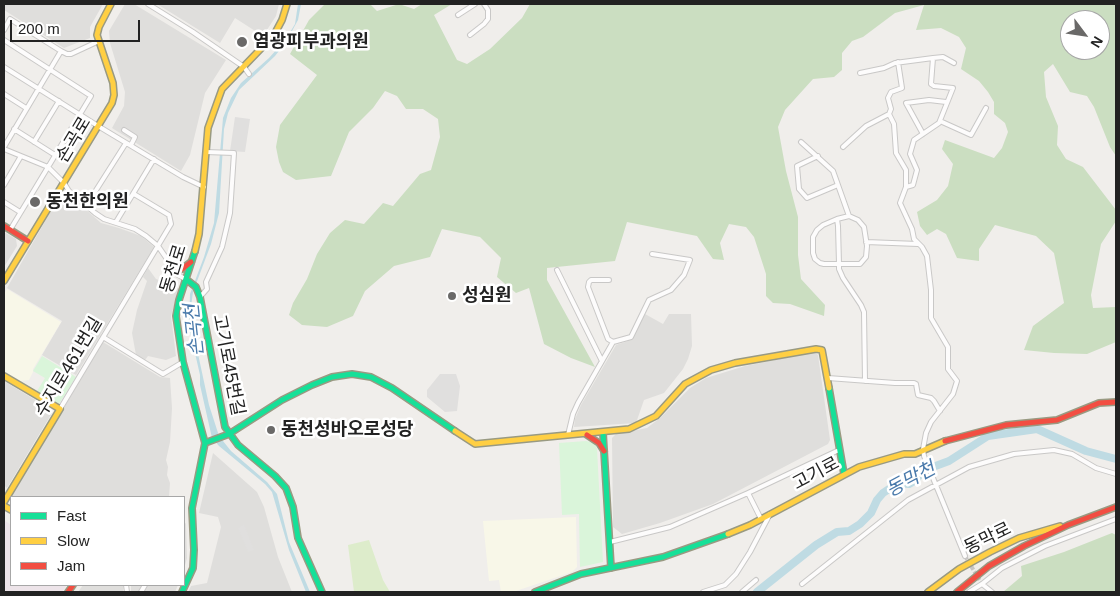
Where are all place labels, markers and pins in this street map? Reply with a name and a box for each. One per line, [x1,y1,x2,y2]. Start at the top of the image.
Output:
place label: 염광피부과의원 [253,31,369,53]
marker: 염광피부과의원 [235,35,249,49]
place label: 동천한의원 [46,191,129,213]
marker: 동천한의원 [28,195,42,209]
place label: 성심원 [462,285,512,307]
marker: 성심원 [446,290,458,302]
place label: 동천성바오로성당 [281,419,413,441]
marker: 동천성바오로성당 [265,424,277,436]

